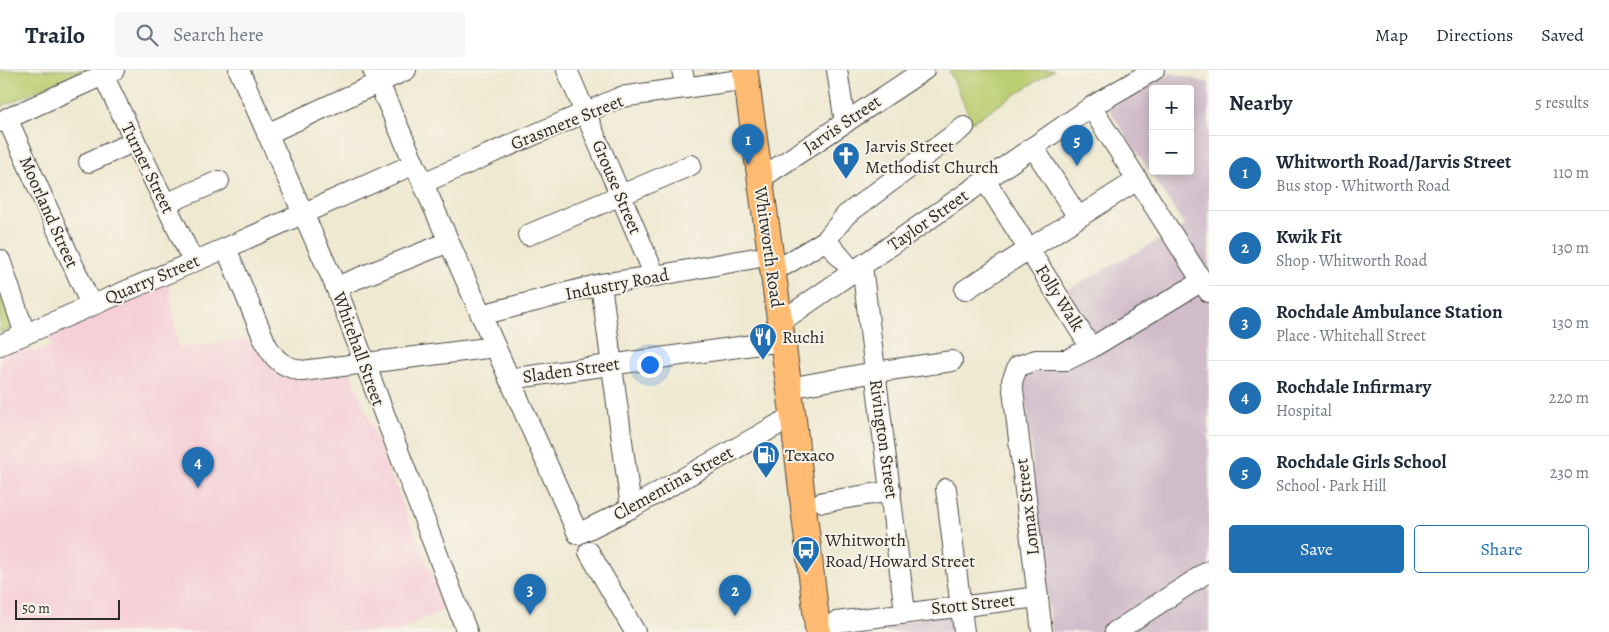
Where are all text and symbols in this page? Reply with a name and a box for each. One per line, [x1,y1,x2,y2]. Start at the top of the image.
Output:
search box [115,12,465,57]
text: Trailo [25,19,85,51]
icon: search [133,21,161,49]
text: Search here [173,22,264,48]
text: Map [1375,23,1408,47]
text: Directions [1436,23,1513,47]
text: Saved [1541,23,1584,47]
map controls [1149,85,1194,175]
button: + [1149,85,1194,130]
street label: Grasmere Street [507,88,627,156]
street label: Jarvis Street [798,89,886,159]
text: Nearby [1229,89,1292,117]
text: 5 results [1535,92,1589,114]
street label: Turner Street [116,118,180,218]
pin: 1 [732,124,764,165]
pin: 5 [1061,125,1093,166]
button: − [1149,130,1194,175]
place label: Jarvis Street Methodist Church [865,134,999,179]
street label: Grouse Street [586,136,648,238]
church icon: Jarvis Street Methodist Church [831,141,861,180]
text: Whitworth Road/Jarvis Street [1276,149,1511,175]
street label: Moorland Street [14,152,84,272]
text: 1 [1242,162,1248,184]
text: 110 m [1553,162,1589,184]
text: Bus stop · Whitworth Road [1276,175,1450,197]
street label: Taylor Street [883,183,973,257]
street label: Whitworth Road [748,184,789,309]
text: Kwik Fit [1276,224,1342,250]
text: 2 [1241,237,1249,259]
text: 130 m [1552,237,1589,259]
street label: Quarry Street [101,248,203,310]
text: Shop · Whitworth Road [1276,250,1427,272]
street label: Folly Walk [1030,260,1090,336]
street label: Industry Road [563,262,671,306]
street label: Whitehall Street [327,288,391,409]
text: Rochdale Ambulance Station [1276,299,1503,325]
text: 3 [1242,312,1248,334]
text: 130 m [1552,312,1589,334]
restaurant icon: Ruchi [748,322,778,361]
place label: Ruchi [782,325,825,349]
text: Place · Whitehall Street [1276,325,1426,347]
street label: Sladen Street [521,351,621,389]
your location [637,352,663,378]
text: Rochdale Infirmary [1276,374,1431,400]
street label: Rivington Street [864,378,904,500]
text: 4 [1241,387,1249,409]
text: 220 m [1549,387,1589,409]
text: Hospital [1276,400,1332,422]
street label: Clementina Street [609,440,737,526]
fuel station icon: Texaco [751,440,781,479]
place label: Texaco [785,443,834,467]
pin: 4 [182,447,214,488]
text: Rochdale Girls School [1276,449,1447,475]
street label: Lomax Street [1009,457,1045,557]
text: 5 [1242,462,1248,484]
text: 230 m [1550,462,1589,484]
text: School · Park Hill [1276,475,1386,497]
button: Save [1229,525,1404,573]
button: Share [1414,525,1589,573]
place label: Whitworth Road/Howard Street [824,528,975,573]
bus stop icon: Whitworth Road/Howard Street [791,535,821,574]
pin: 3 [514,574,546,615]
pin: 2 [719,575,751,616]
street label: Stott Street [930,588,1016,620]
scale bar [15,597,120,620]
text: 50 m [22,599,50,618]

